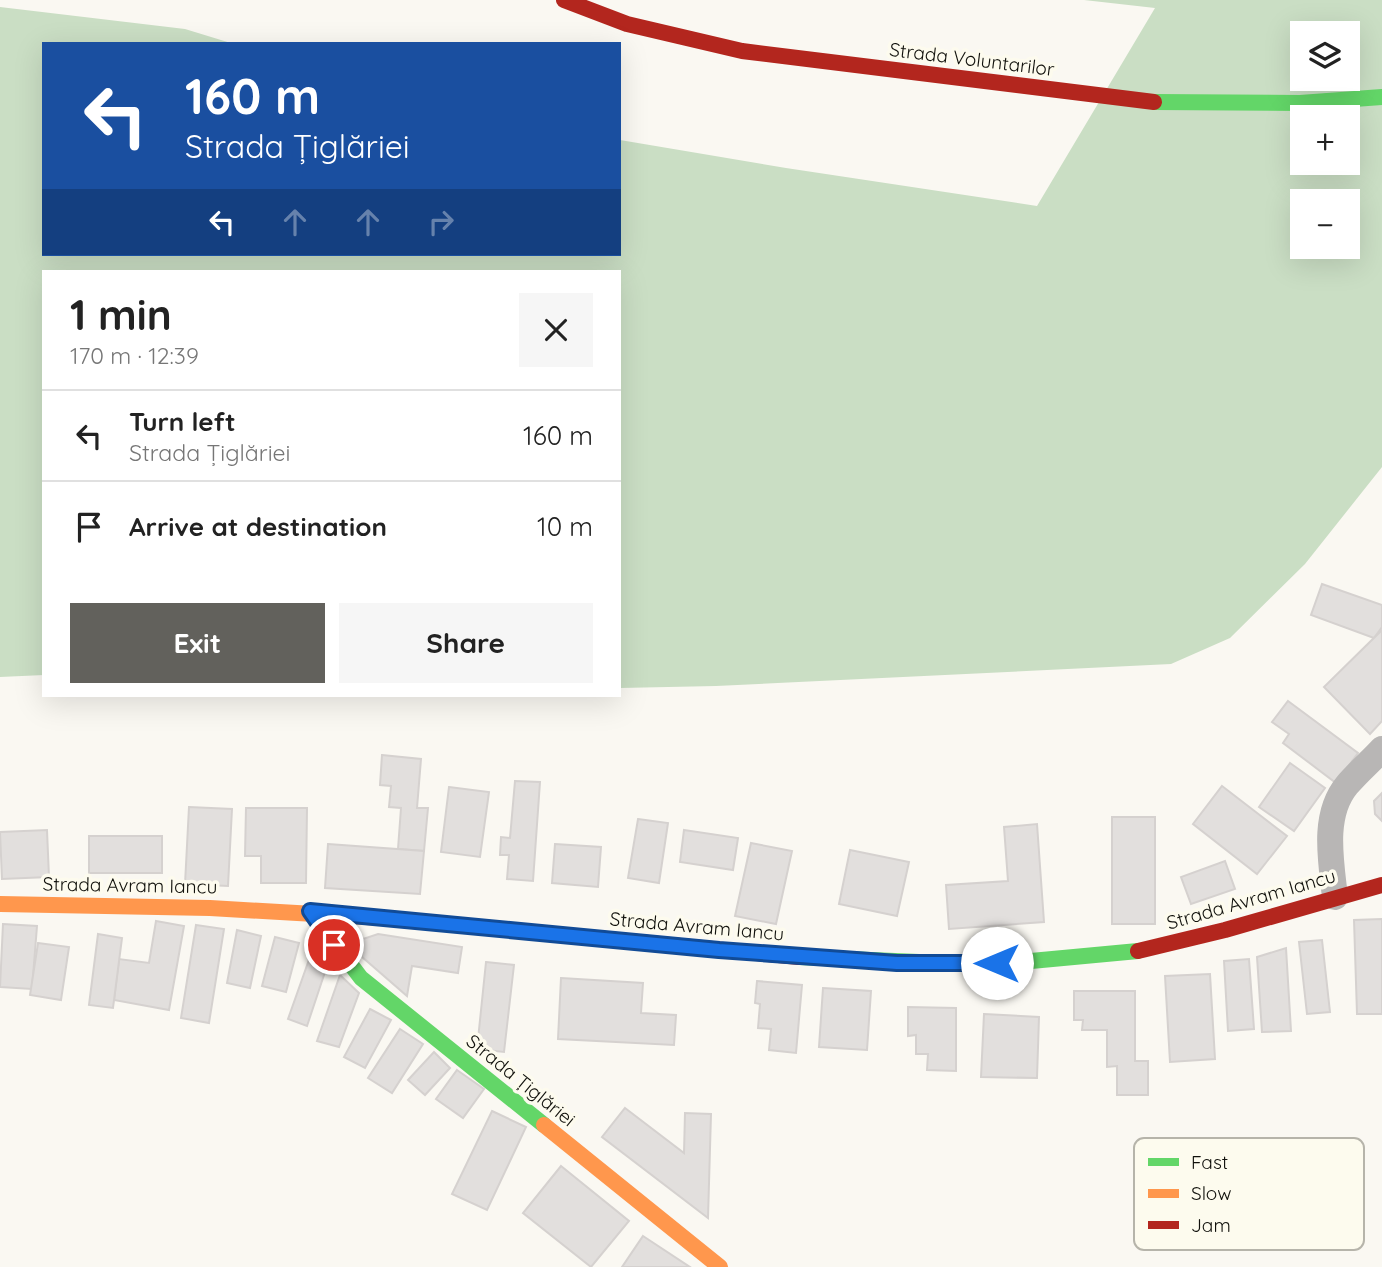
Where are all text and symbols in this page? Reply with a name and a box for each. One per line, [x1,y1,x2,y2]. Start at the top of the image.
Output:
map controls [1290,21,1360,259]
button: layers [1290,21,1360,91]
street label: Strada Voluntarilor [888,37,1057,81]
text: 160 m [185,65,320,126]
icon: left [70,70,161,161]
button: + [1290,105,1360,175]
text: Strada Țiglăriei [185,126,410,166]
button: − [1290,189,1360,259]
icon: left [203,203,241,241]
icon: ahead [276,203,314,241]
icon: ahead [349,203,387,241]
icon: right [422,203,460,241]
text: 1 min [70,288,172,341]
button: close [519,293,593,367]
text: 170 m · 12:39 [70,341,199,370]
text: Turn left [129,405,236,438]
icon: left [70,417,108,455]
text: 160 m [523,419,593,452]
text: Strada Țiglăriei [129,438,290,467]
icon: arrive [70,508,108,546]
text: Arrive at destination [129,510,387,543]
text: 10 m [537,510,593,543]
button: Exit [70,603,325,683]
button: Share [339,603,593,683]
street label: Strada Avram Iancu [1164,863,1338,935]
street label: Strada Avram Iancu [42,871,218,899]
street label: Strada Avram Iancu [609,906,785,946]
pin [304,915,364,975]
icon: arrive [315,926,353,964]
position arrow [960,926,1034,1000]
street label: Strada Țiglăriei [462,1029,580,1131]
legend [1134,1138,1364,1250]
text: Fast [1191,1150,1228,1174]
text: Slow [1191,1181,1232,1205]
text: Jam [1191,1213,1231,1237]

